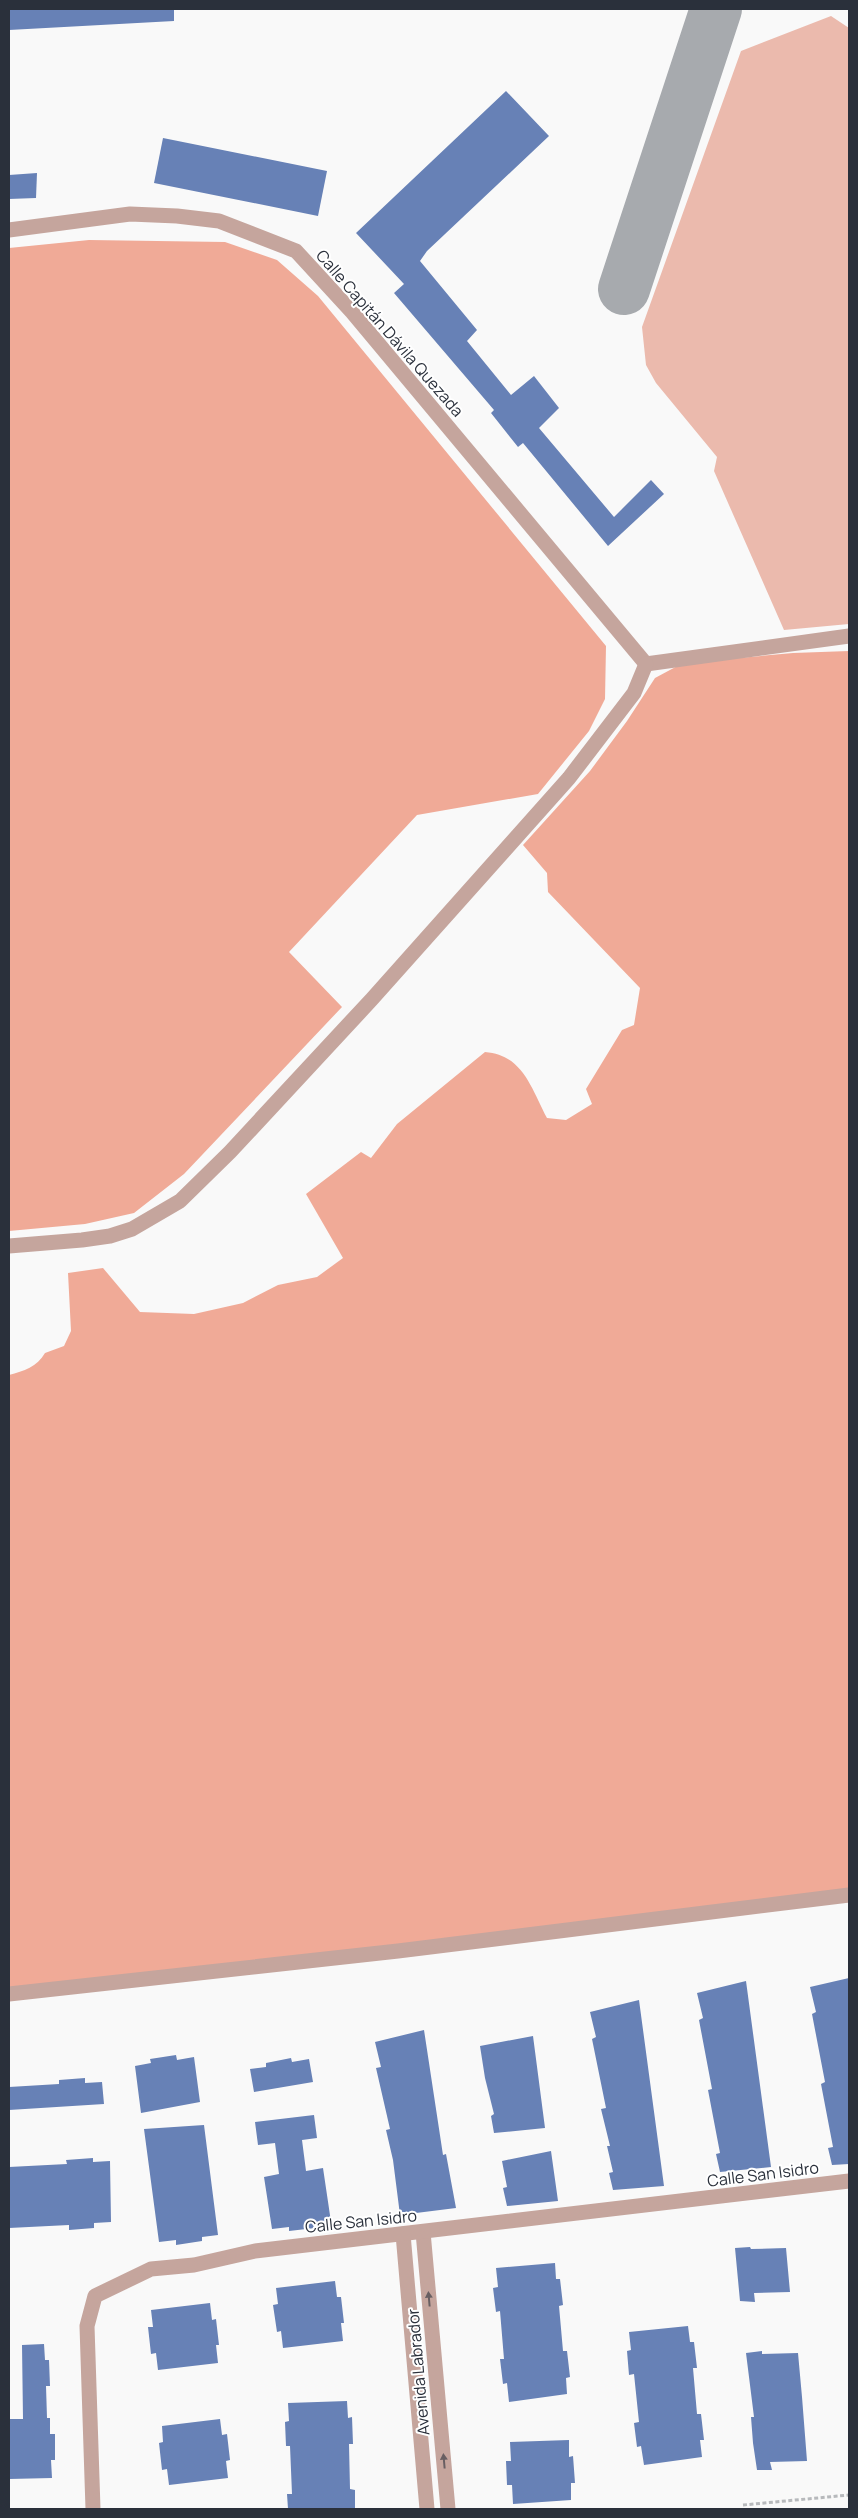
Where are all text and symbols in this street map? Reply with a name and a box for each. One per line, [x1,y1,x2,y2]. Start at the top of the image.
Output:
street label: Calle Capitán Dávila Quezada [311,245,469,421]
street label: Calle San Isidro [706,2156,820,2192]
street label: Calle San Isidro [304,2204,418,2238]
one-way arrow [425,2291,433,2307]
street label: Avenida Labrador [401,2308,434,2436]
one-way arrow [440,2452,448,2468]

